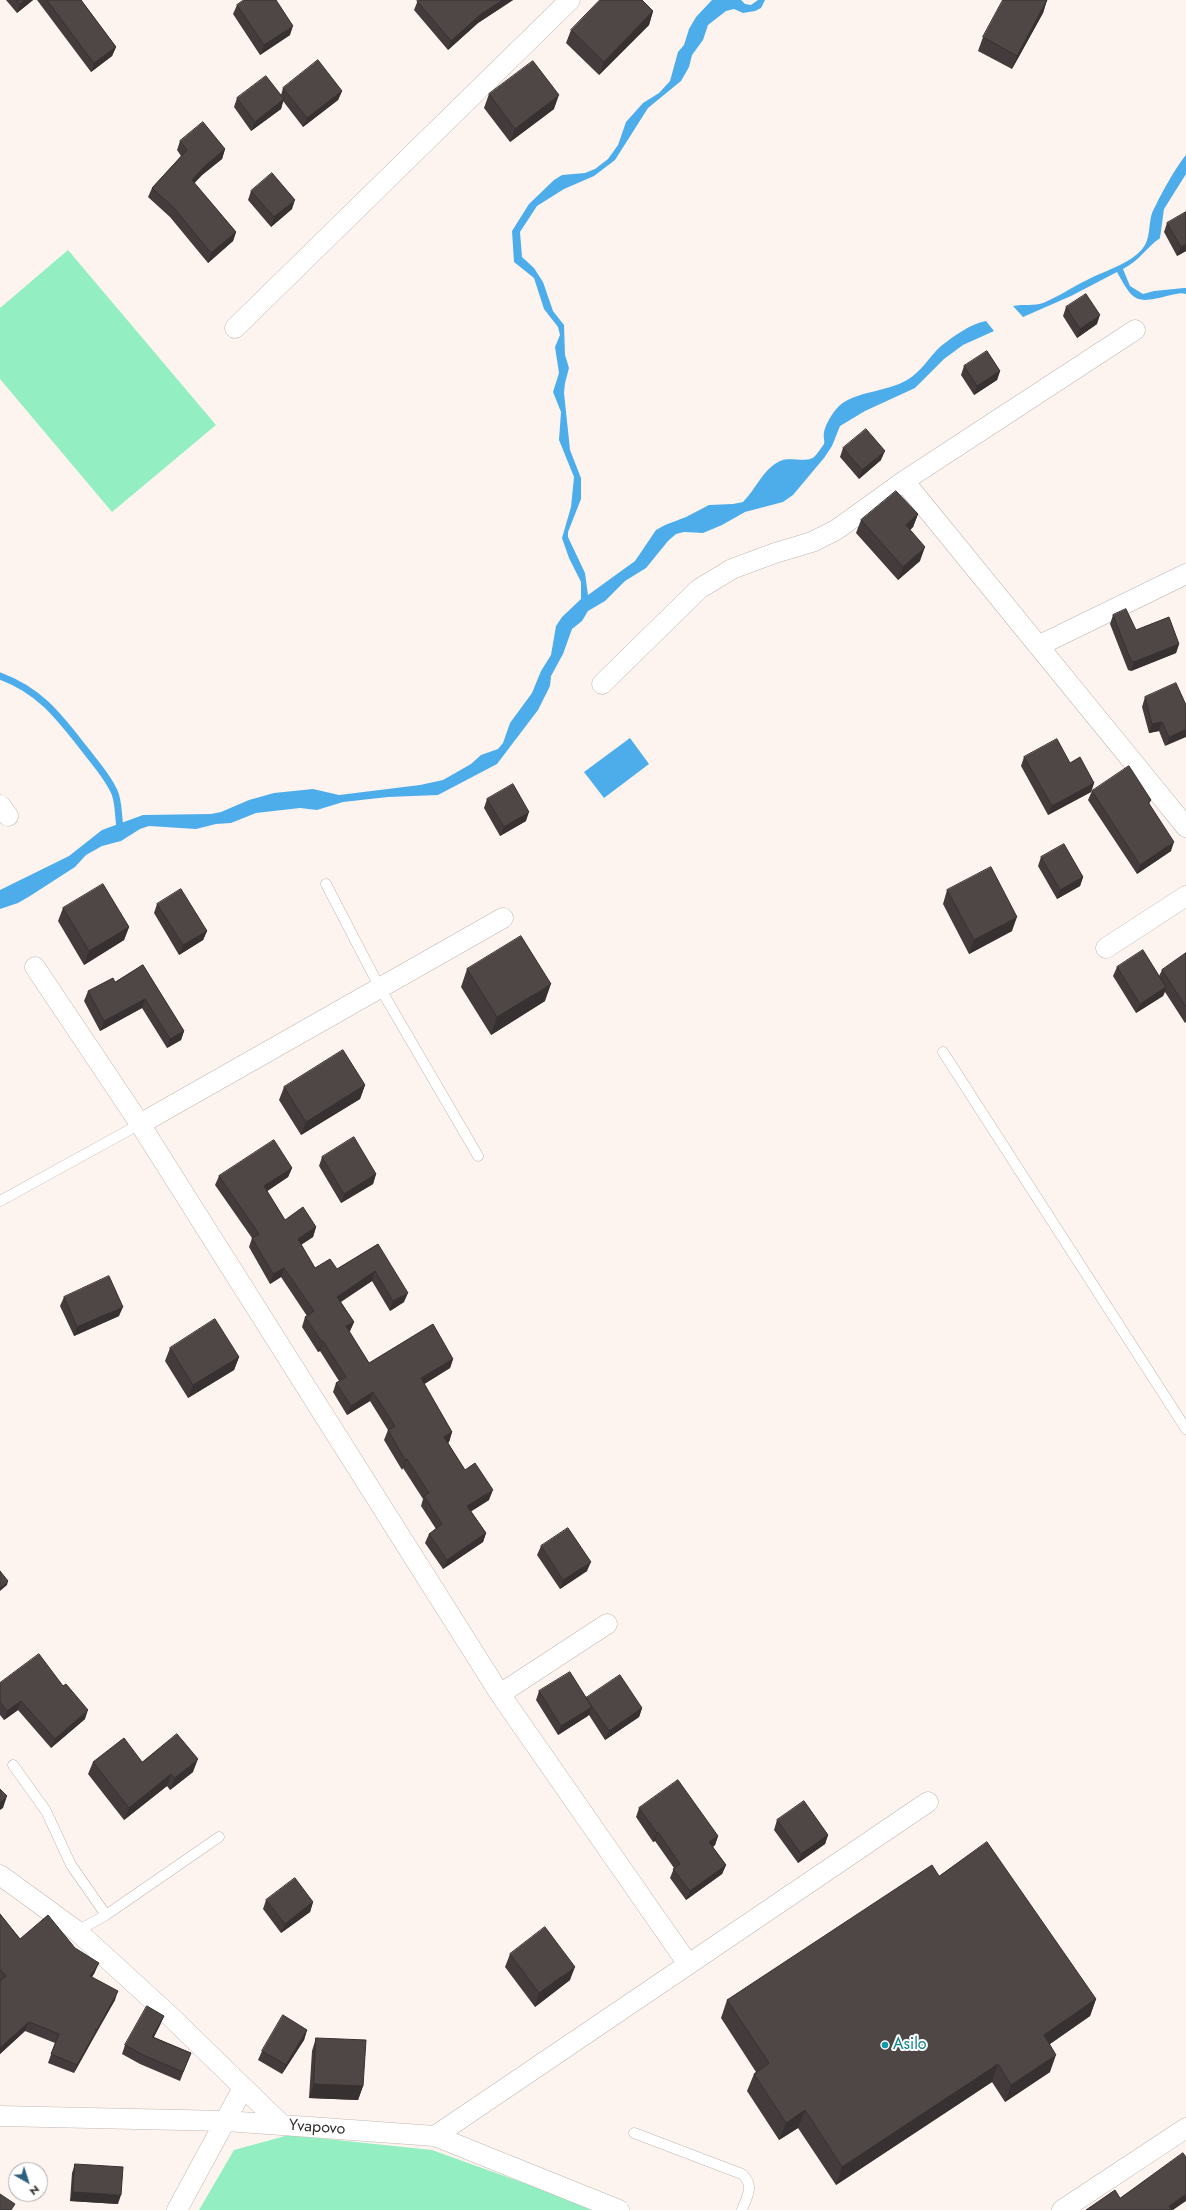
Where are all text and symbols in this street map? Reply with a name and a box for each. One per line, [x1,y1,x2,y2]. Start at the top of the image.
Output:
place label: Asilo [893,2035,927,2055]
marker: Asilo [880,2040,890,2050]
street label: Yvapovo [288,2116,346,2140]
north arrow [8,2162,48,2202]
text: N [27,2182,43,2200]

